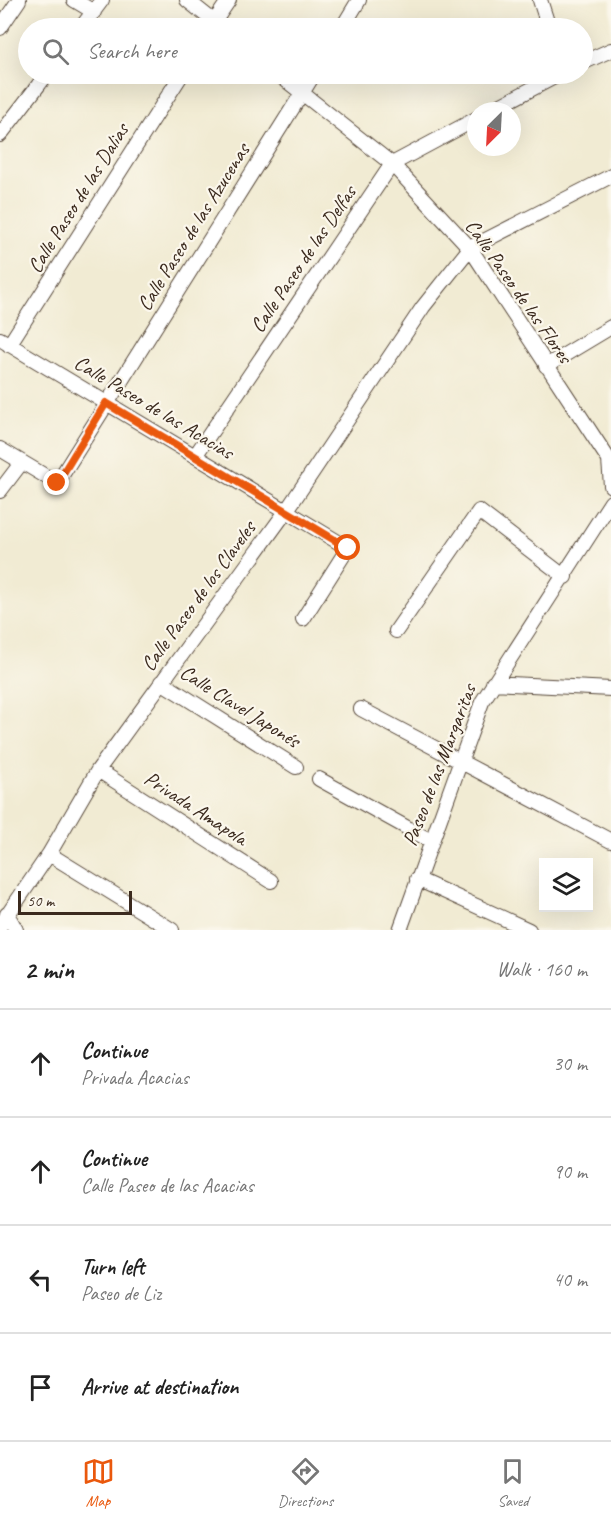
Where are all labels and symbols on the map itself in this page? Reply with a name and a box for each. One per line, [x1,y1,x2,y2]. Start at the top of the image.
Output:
north arrow [467,102,521,156]
street label: Calle Paseo de las Dalias [22,117,135,278]
street label: Calle Paseo de las Azucenas [131,137,256,316]
street label: Calle Paseo de las Delfas [244,179,363,337]
street label: Calle Paseo de las Flores [460,214,579,369]
street label: Calle Paseo de las Acacias [70,349,240,466]
route end [43,469,69,495]
street label: Calle Paseo de los Claveles [135,515,262,676]
route start [334,534,360,560]
street label: Calle Clavel Japonés [175,659,306,754]
street label: Paseo de las Margaritas [396,679,482,850]
street label: Privada Amapola [140,765,254,852]
scale bar [18,888,132,916]

